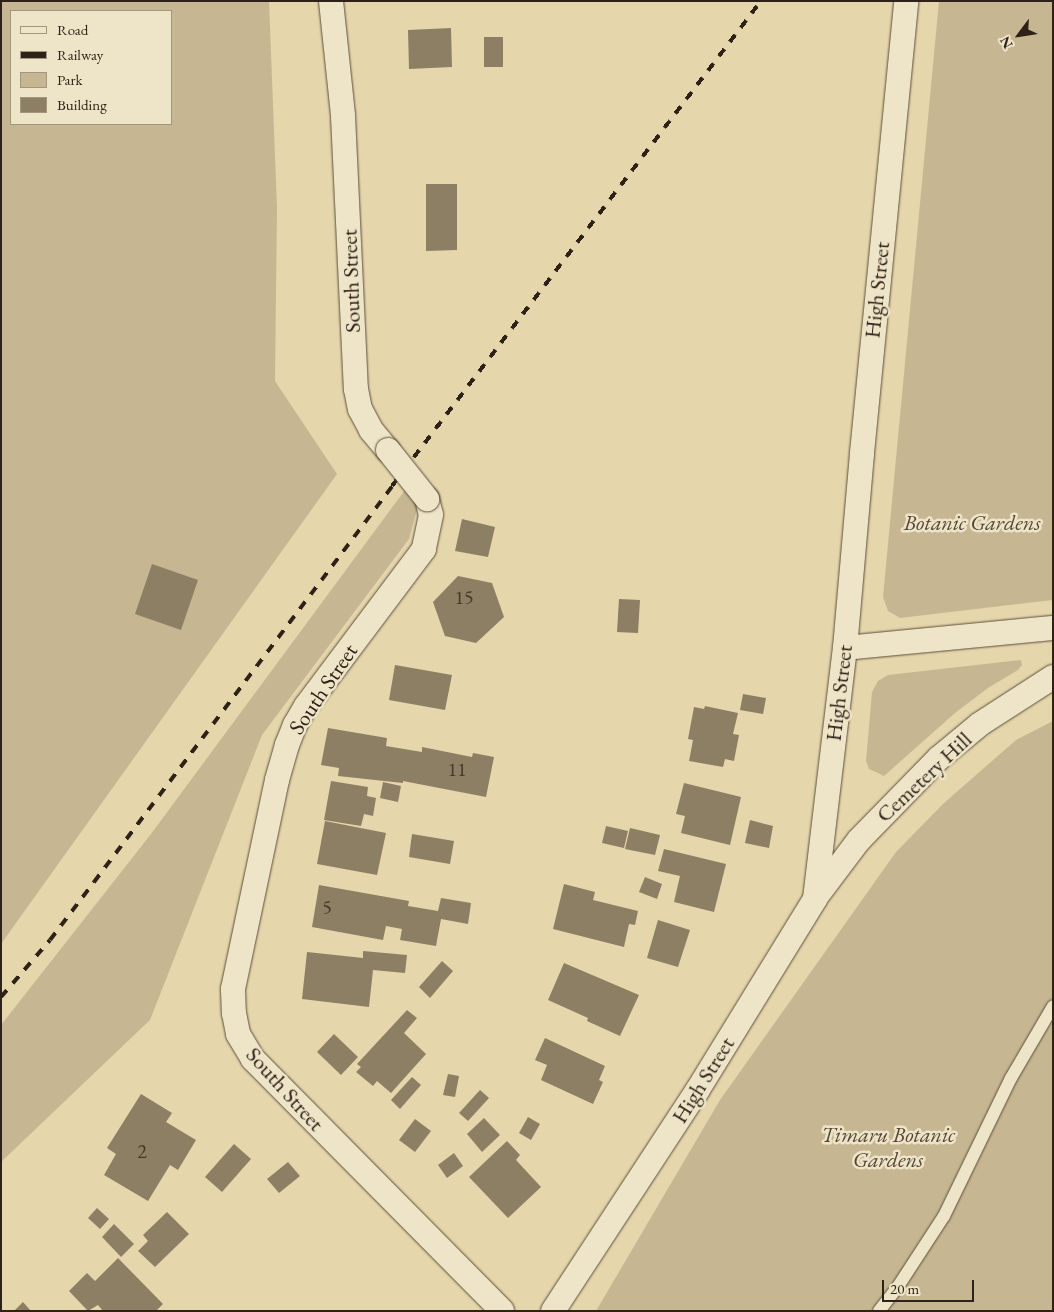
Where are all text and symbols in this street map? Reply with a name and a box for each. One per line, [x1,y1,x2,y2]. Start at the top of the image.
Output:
legend [10,10,172,125]
north arrow [994,10,1044,60]
text: Road [57,20,88,39]
text: N [996,33,1017,52]
text: Railway [57,45,103,64]
text: Park [57,70,83,89]
text: Building [57,95,107,114]
street label: South Street [336,229,366,333]
street label: High Street [859,240,895,340]
park label: Botanic Gardens [904,510,1040,536]
house number: 15 [454,585,474,609]
street label: South Street [283,639,363,739]
street label: High Street [820,643,858,743]
street label: Cemetery Hill [871,726,977,828]
house number: 11 [447,757,467,781]
house number: 5 [322,895,332,919]
street label: High Street [666,1032,740,1128]
street label: South Street [241,1042,329,1136]
park label: Timaru Botanic Gardens [821,1121,955,1172]
house number: 2 [137,1139,147,1163]
scale bar [884,1270,976,1302]
text: 20 m [890,1279,919,1298]

